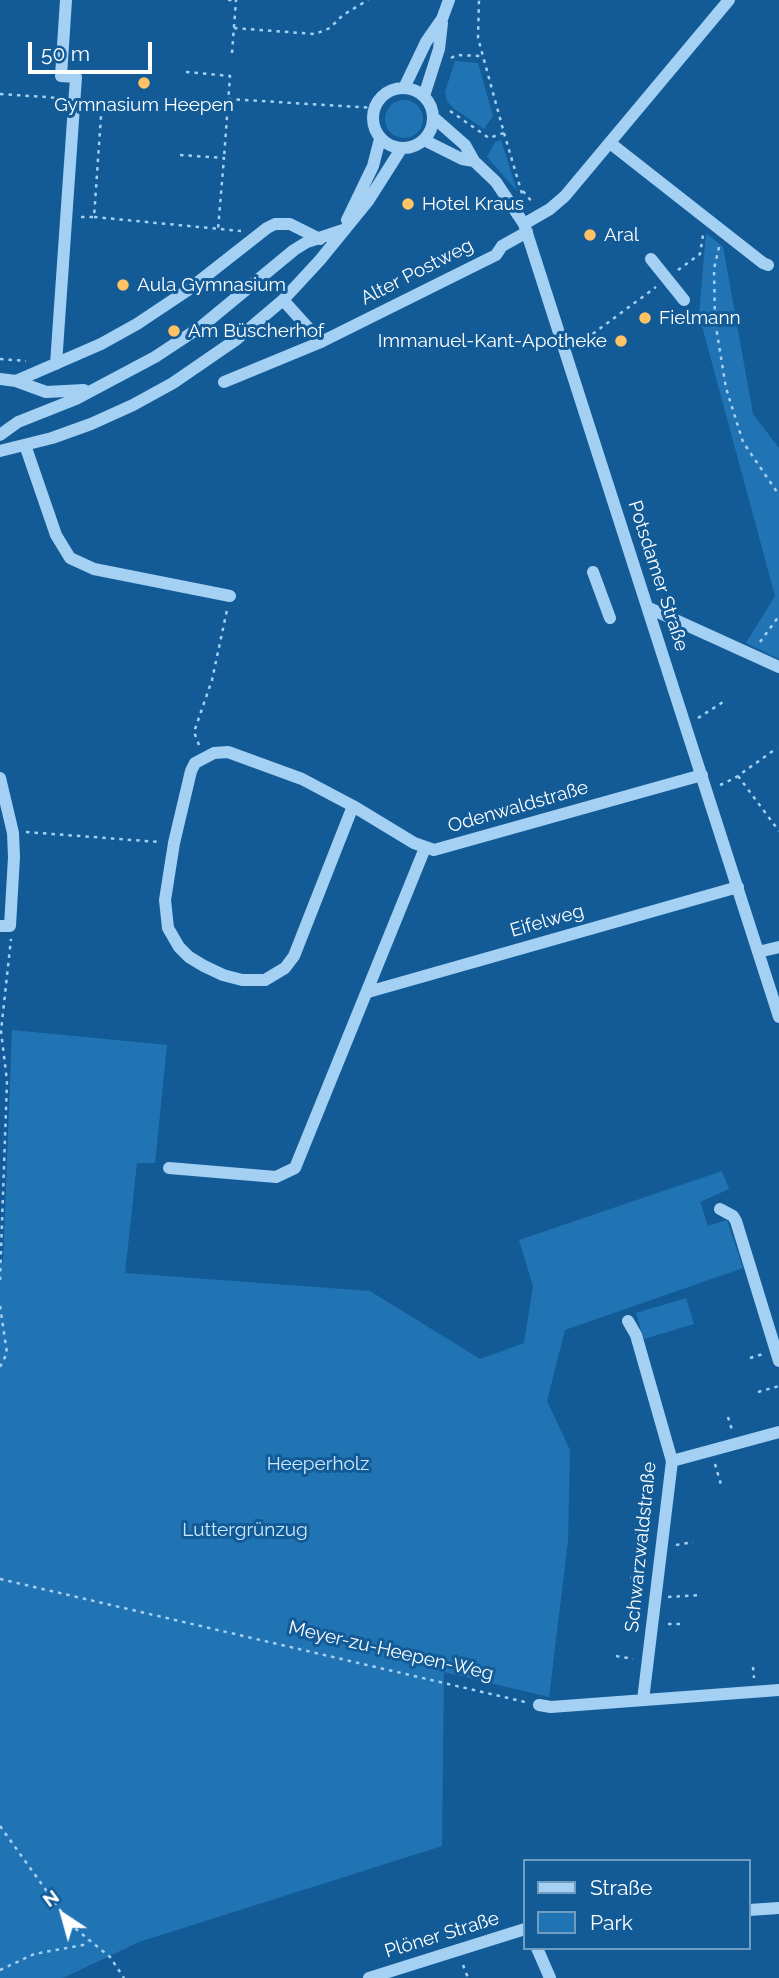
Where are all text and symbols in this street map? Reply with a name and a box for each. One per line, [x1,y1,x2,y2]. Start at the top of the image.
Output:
scale bar [32,28,156,72]
text: 50 m [41,41,90,66]
marker: Gymnasium Heepen [136,75,152,91]
place label: Gymnasium Heepen [54,94,234,116]
place label: Hotel Kraus [422,193,524,215]
marker: Hotel Kraus [400,196,416,212]
place label: Aral [604,224,639,246]
marker: Aral [582,227,598,243]
street label: Alter Postweg [357,234,477,310]
place label: Aula Gymnasium [137,274,286,296]
marker: Aula Gymnasium [115,277,131,293]
place label: Fielmann [659,307,741,329]
marker: Fielmann [637,310,653,326]
place label: Am Büscherhof [188,320,324,342]
marker: Am Büscherhof [166,323,182,339]
place label: Immanuel-Kant-Apotheke [378,330,607,352]
marker: Immanuel-Kant-Apotheke [613,333,629,349]
street label: Potsdamer Straße [623,498,693,654]
street label: Odenwaldstraße [445,776,591,838]
street label: Eifelweg [507,900,587,942]
park label: Heeperholz [267,1453,369,1475]
street label: Schwarzwaldstraße [621,1461,661,1633]
park label: Luttergrünzug [182,1519,308,1541]
street label: Meyer-zu-Heepen-Weg [286,1616,496,1686]
legend [524,1859,751,1950]
text: Straße [590,1875,652,1900]
north arrow [28,1880,98,1950]
text: N [38,1885,63,1911]
street label: Plöner Straße [382,1907,502,1963]
text: Park [590,1910,633,1935]

